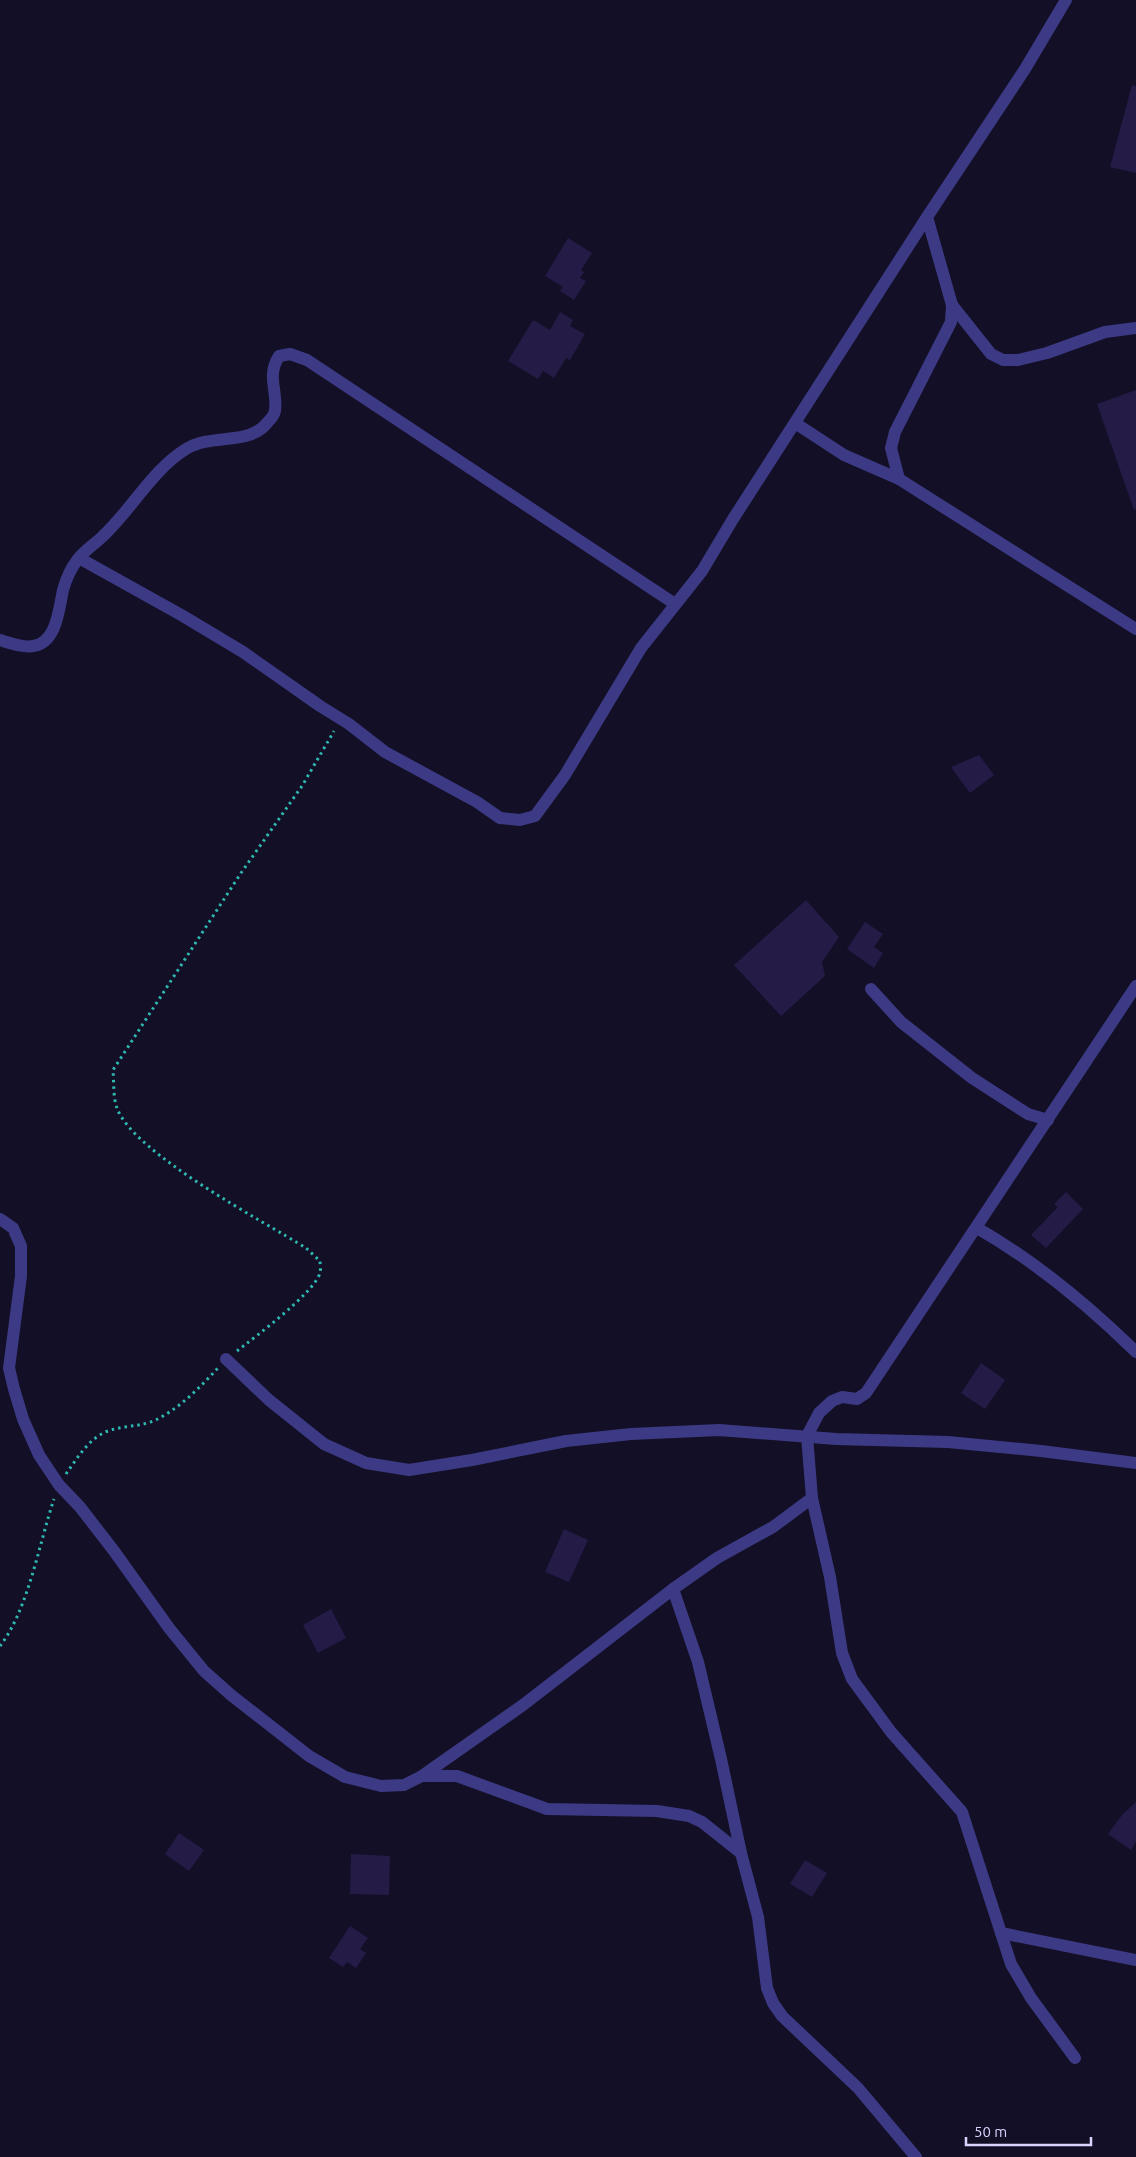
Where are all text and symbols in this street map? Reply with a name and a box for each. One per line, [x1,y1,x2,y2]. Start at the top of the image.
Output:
scale bar [966,2114,1091,2146]
text: 50 m [974,2123,1007,2140]

